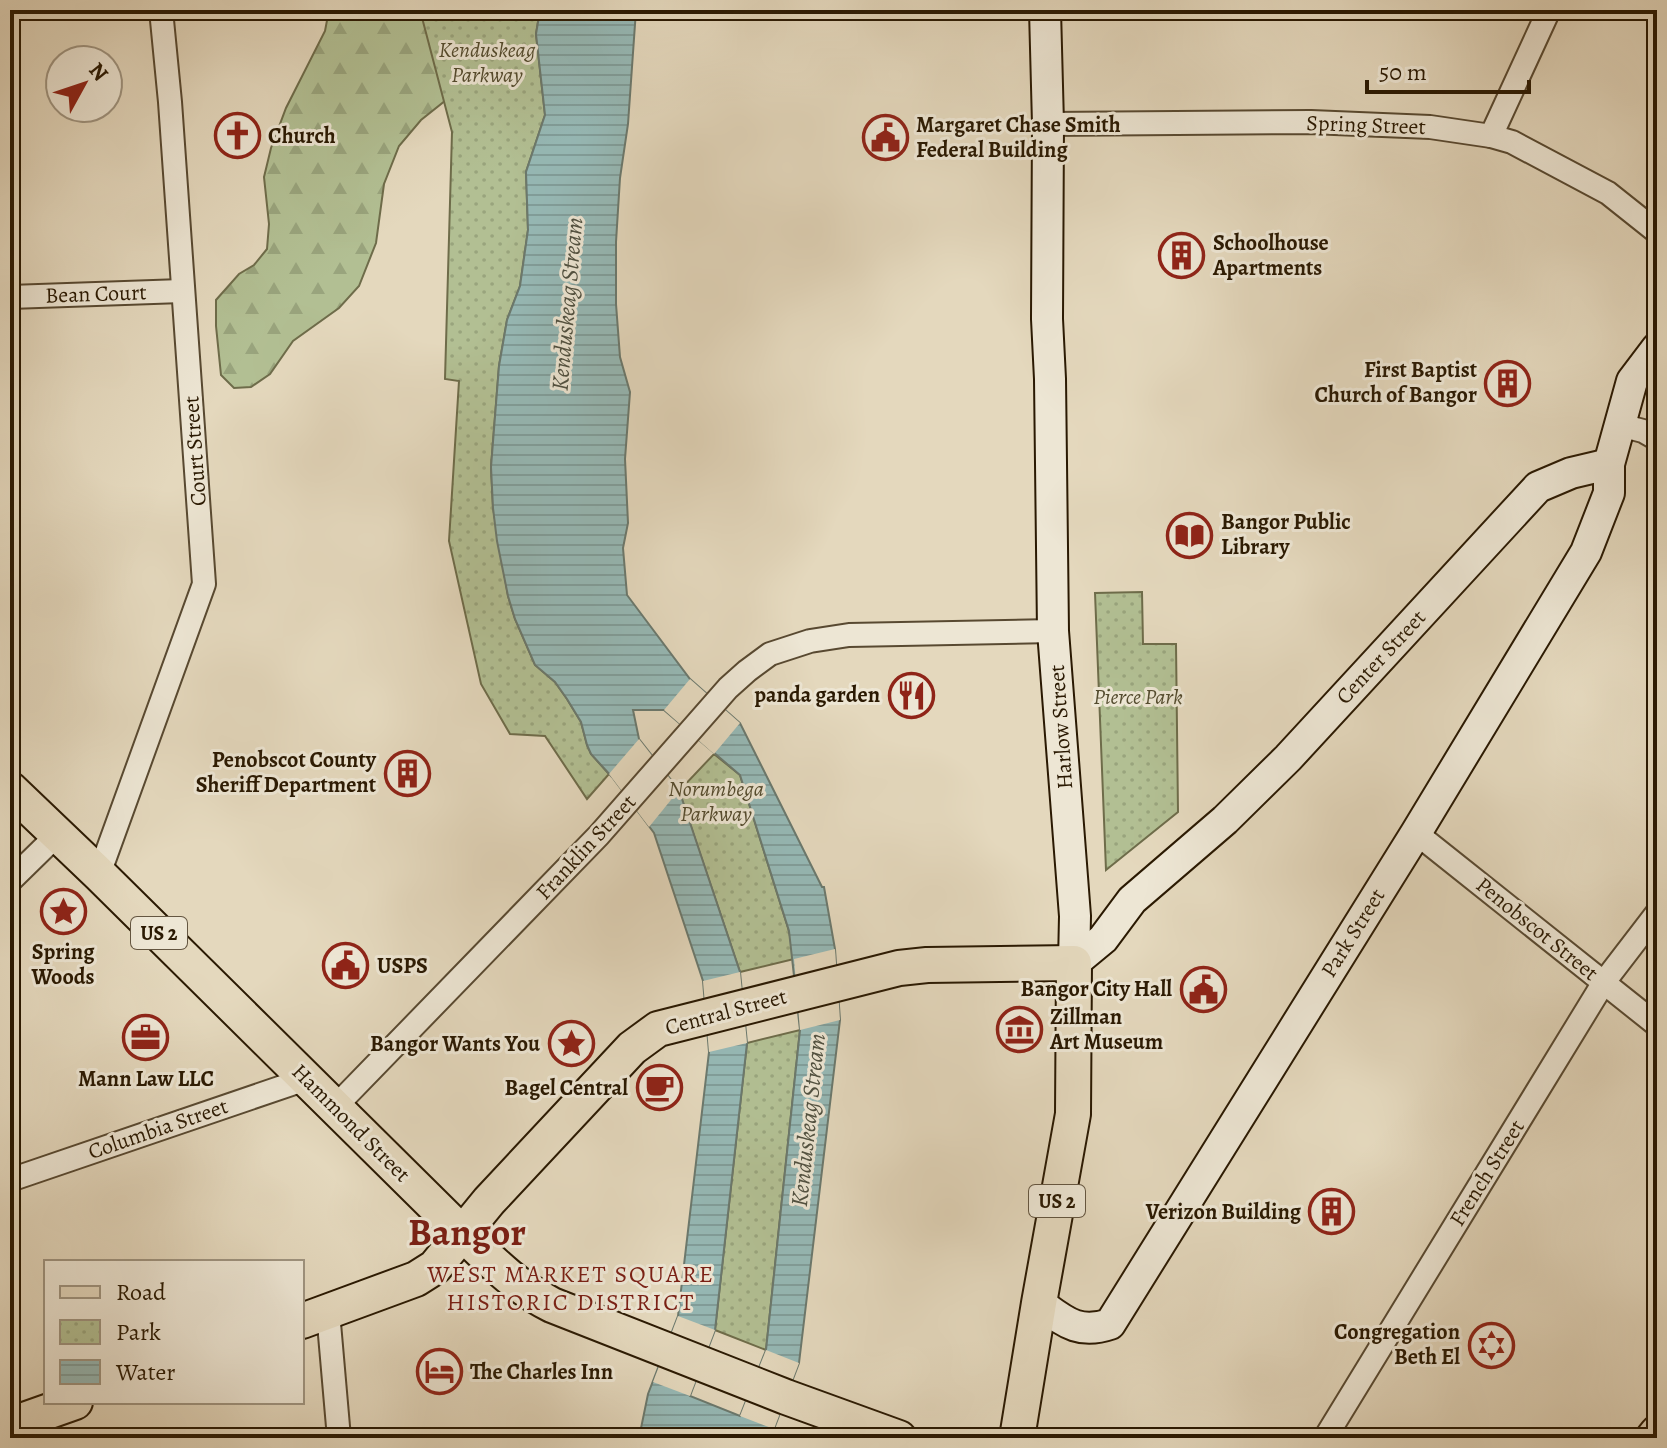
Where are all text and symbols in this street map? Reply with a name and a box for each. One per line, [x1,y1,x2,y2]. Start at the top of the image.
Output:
park label: Kenduskeag Parkway [439,35,536,90]
north arrow [44,44,124,124]
scale bar [1367,44,1529,94]
text: N [82,56,115,88]
text: 50 m [1379,56,1427,88]
street label: Spring Street [1306,108,1426,142]
place label: Margaret Chase Smith Federal Building [916,110,1121,165]
church icon: Church [213,112,261,160]
public building icon: Margaret Chase Smith Federal Building [861,114,909,162]
place label: Church [268,121,336,151]
water label: Kenduskeag Stream [543,216,591,392]
place label: Schoolhouse Apartments [1212,228,1329,283]
building icon: Schoolhouse Apartments [1158,232,1206,280]
street label: Bean Court [45,277,147,311]
place label: First Baptist Church of Bangor [1314,355,1478,410]
building icon: First Baptist Church of Bangor [1484,359,1532,407]
street label: Court Street [176,395,214,507]
place label: Bangor Public Library [1221,507,1351,562]
library icon: Bangor Public Library [1166,511,1214,559]
street label: Center Street [1329,603,1433,711]
street label: Harlow Street [1042,664,1080,790]
restaurant icon: panda garden [887,671,935,719]
place label: panda garden [754,680,880,710]
park label: Pierce Park [1093,682,1183,712]
place label: Penobscot County Sheriff Department [196,745,377,800]
building icon: Penobscot County Sheriff Department [383,749,431,797]
park label: Norumbega Parkway [668,774,764,829]
street label: Franklin Street [529,788,643,906]
street label: Penobscot Street [1469,870,1605,988]
street label: Park Street [1314,883,1392,983]
place icon: Spring Woods [39,887,87,935]
road number: US 2 [131,917,187,949]
place label: Spring Woods [30,937,95,992]
public building icon: USPS [322,942,370,990]
place label: USPS [377,951,428,981]
public building icon: Bangor City Hall [1179,965,1227,1013]
place label: Bangor City Hall [1021,974,1172,1004]
street label: Central Street [662,981,790,1043]
place label: Zillman Art Museum [1049,1002,1163,1057]
museum icon: Zillman Art Museum [995,1006,1043,1054]
office icon: Mann Law LLC [122,1014,170,1062]
place icon: Bangor Wants You [547,1020,595,1068]
place label: Bangor Wants You [370,1029,541,1059]
water label: Kenduskeag Stream [783,1032,833,1208]
street label: Hammond Street [285,1057,417,1189]
place label: Mann Law LLC [78,1064,214,1094]
cafe icon: Bagel Central [635,1064,683,1112]
place label: Bagel Central [505,1073,628,1103]
street label: Columbia Street [84,1091,232,1167]
street label: French Street [1442,1114,1532,1232]
road number: US 2 [1029,1185,1085,1217]
building icon: Verizon Building [1308,1188,1356,1236]
place label: Verizon Building [1145,1197,1302,1227]
district label: Bangor [408,1206,526,1258]
district label: WEST MARKET SQUARE HISTORIC DISTRICT [426,1258,715,1318]
legend [44,1260,304,1404]
text: Road [116,1276,166,1308]
text: Park [116,1316,161,1348]
place label: Congregation Beth El [1334,1317,1460,1372]
synagogue icon: Congregation Beth El [1467,1321,1515,1369]
hotel icon: The Charles Inn [415,1348,463,1396]
text: Water [115,1356,176,1388]
place label: The Charles Inn [470,1357,613,1387]

